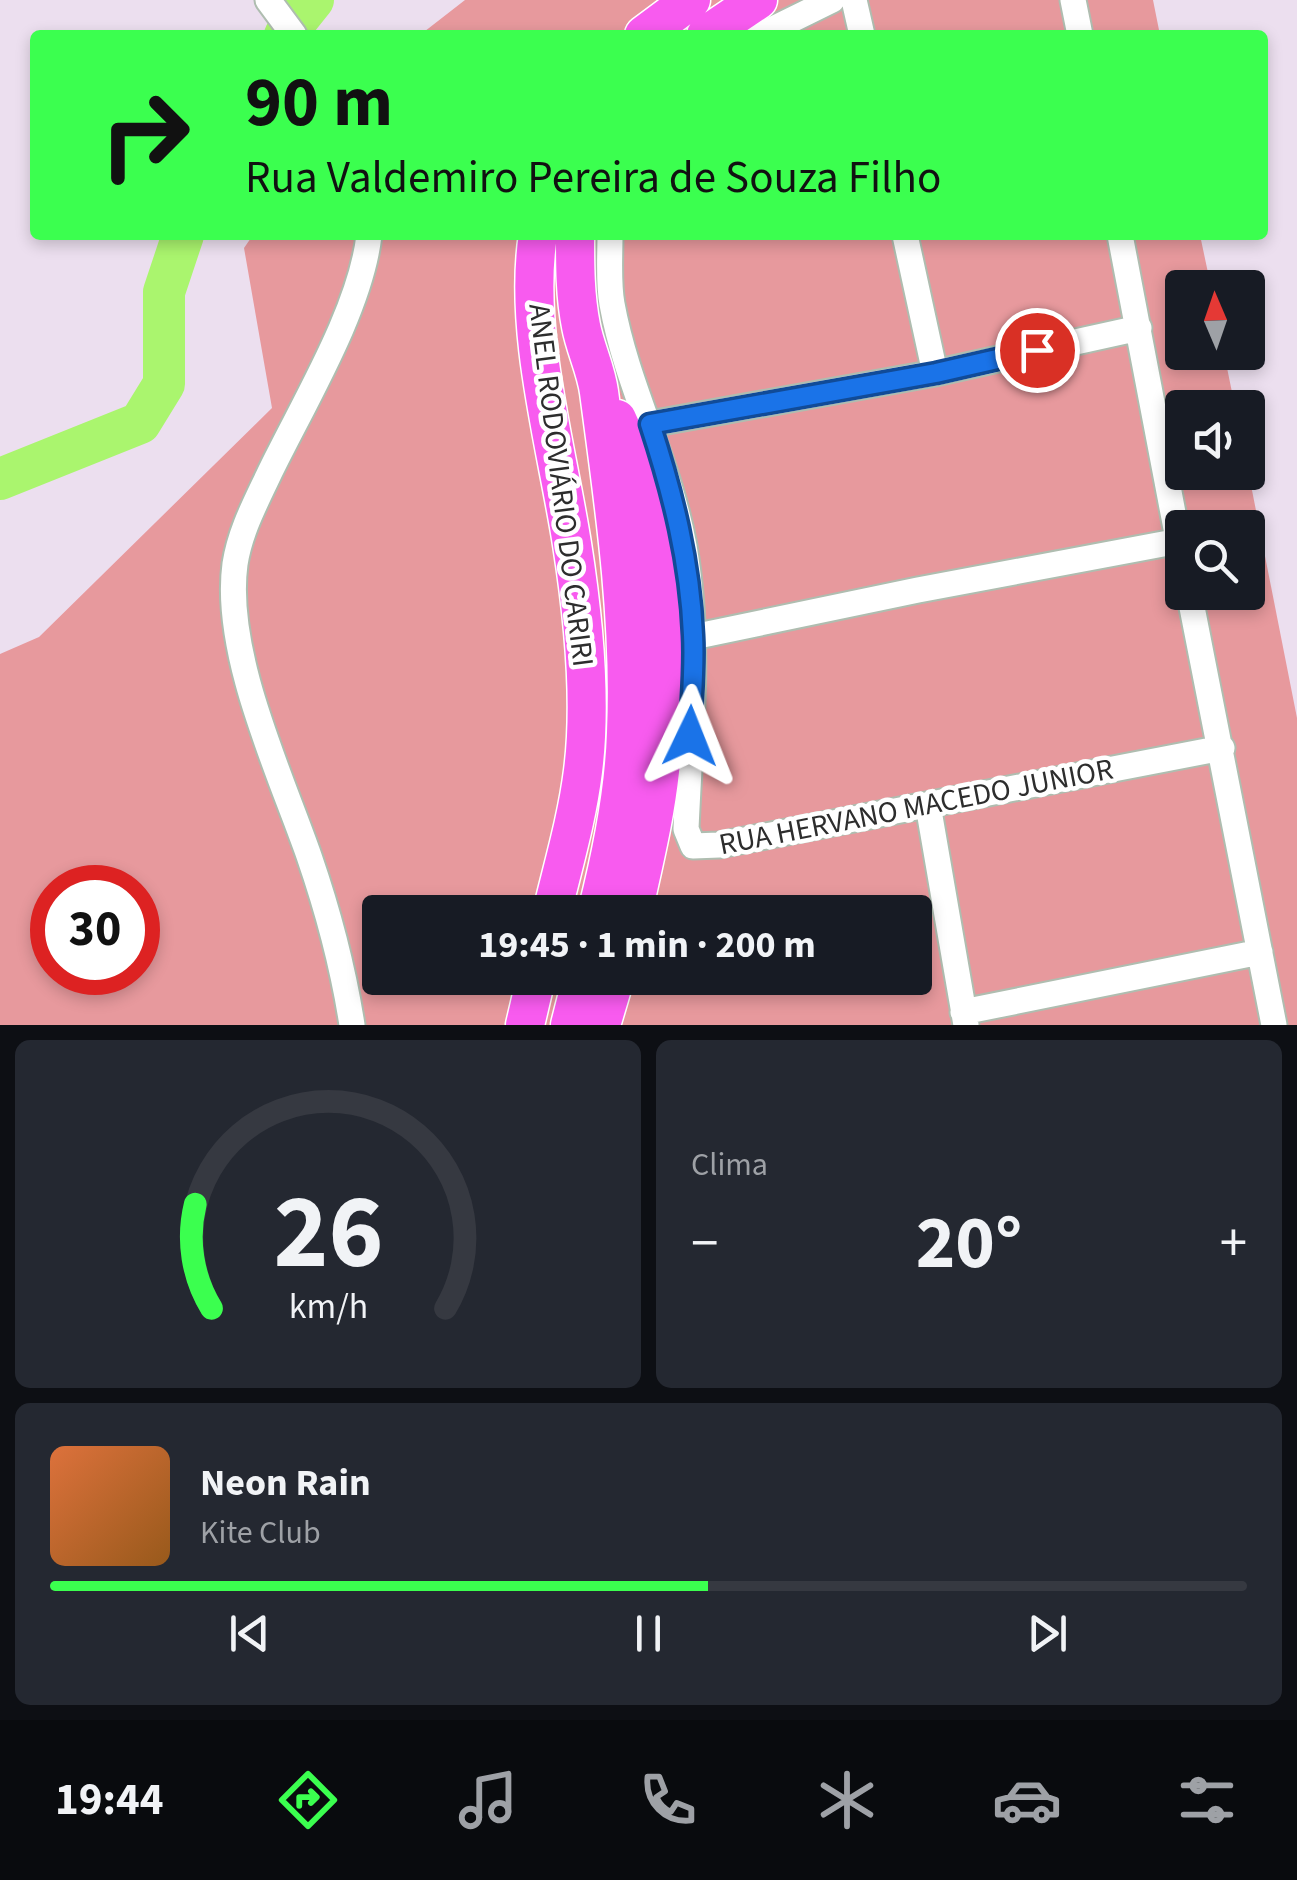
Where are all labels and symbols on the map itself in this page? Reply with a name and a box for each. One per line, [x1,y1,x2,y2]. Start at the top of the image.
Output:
north arrow [1165,270,1265,370]
street label: ANEL RODOVIÁRIO DO CARIRI [517,301,605,669]
pin [995,308,1080,393]
position arrow [638,684,742,788]
street label: RUA HERVANO MACEDO JUNIOR [715,748,1117,866]
speed limit sign: 30 [30,865,160,995]

